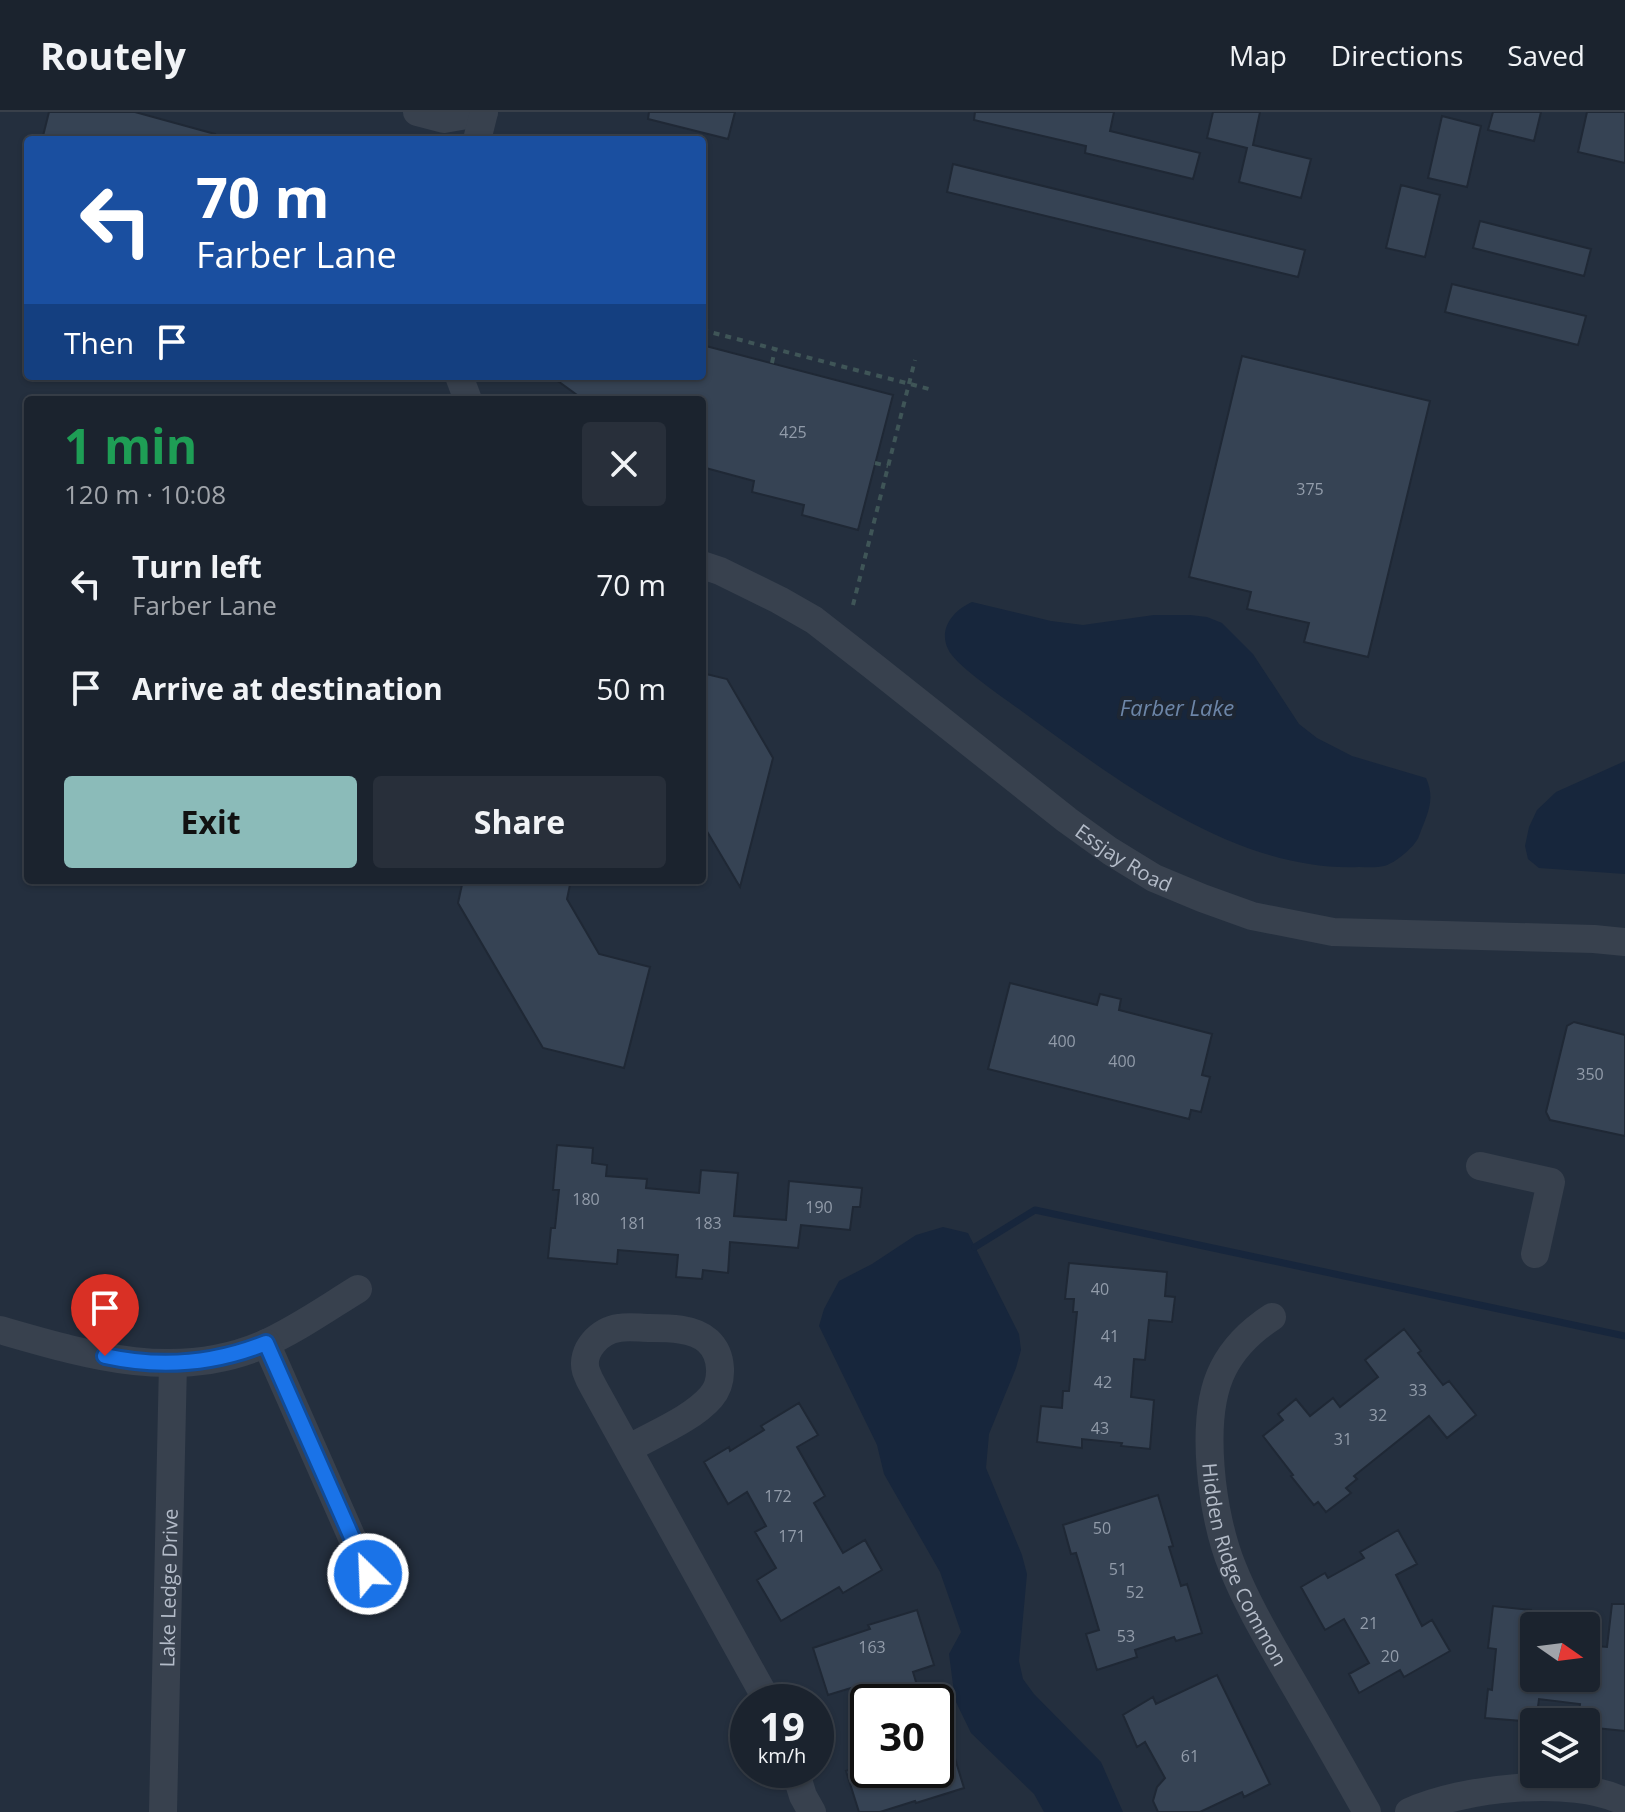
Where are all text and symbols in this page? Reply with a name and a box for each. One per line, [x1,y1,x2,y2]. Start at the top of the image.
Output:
text: Routely [40,29,186,81]
text: Map [1229,36,1287,74]
text: Directions [1331,36,1463,74]
text: Saved [1507,36,1585,74]
text: 70 m [196,158,330,234]
icon: left [64,168,168,272]
text: Farber Lane [196,230,397,279]
icon: arrive [150,320,194,364]
text: Then [64,322,134,363]
text: 1 min [64,413,197,478]
house number: 425 [779,421,807,443]
button: close [582,422,666,506]
text: 120 m · 10:08 [64,476,226,512]
house number: 375 [1296,478,1324,500]
text: Turn left [132,546,262,587]
icon: left [64,562,108,606]
text: 70 m [596,564,666,605]
text: Farber Lane [132,587,277,623]
icon: arrive [64,666,108,710]
text: Arrive at destination [132,668,443,709]
text: 50 m [596,668,666,709]
water label: Farber Lake [1120,692,1234,722]
button: Exit [64,776,357,868]
button: Share [373,776,666,868]
street label: Essjay Road [1070,817,1176,898]
house number: 400 [1048,1030,1076,1052]
house number: 400 [1108,1050,1136,1072]
house number: 350 [1576,1063,1604,1085]
house number: 180 [572,1188,600,1210]
house number: 190 [805,1196,833,1218]
house number: 181 [619,1212,647,1234]
house number: 183 [694,1212,722,1234]
pin [71,1274,139,1356]
house number: 40 [1091,1278,1109,1300]
icon: arrive [83,1286,127,1330]
house number: 41 [1101,1325,1119,1347]
house number: 42 [1094,1371,1112,1393]
house number: 33 [1409,1379,1427,1401]
house number: 32 [1369,1404,1387,1426]
house number: 43 [1091,1417,1109,1439]
house number: 31 [1334,1428,1352,1450]
street label: Hidden Ridge Common [1197,1462,1294,1671]
house number: 172 [764,1485,792,1507]
street label: Lake Ledge Drive [153,1508,183,1668]
house number: 50 [1093,1517,1111,1539]
house number: 171 [778,1525,806,1547]
position arrow [326,1532,410,1616]
house number: 51 [1109,1558,1127,1580]
house number: 52 [1126,1581,1144,1603]
house number: 21 [1360,1612,1378,1634]
north arrow [1520,1612,1600,1692]
map controls [1520,1612,1600,1788]
house number: 53 [1117,1625,1135,1647]
house number: 163 [858,1636,886,1658]
house number: 20 [1381,1645,1399,1667]
speed limit sign: 30 [850,1684,954,1788]
text: 19 [759,1698,805,1753]
button: layers [1520,1708,1600,1788]
text: km/h [758,1742,806,1769]
house number: 61 [1181,1745,1199,1767]

